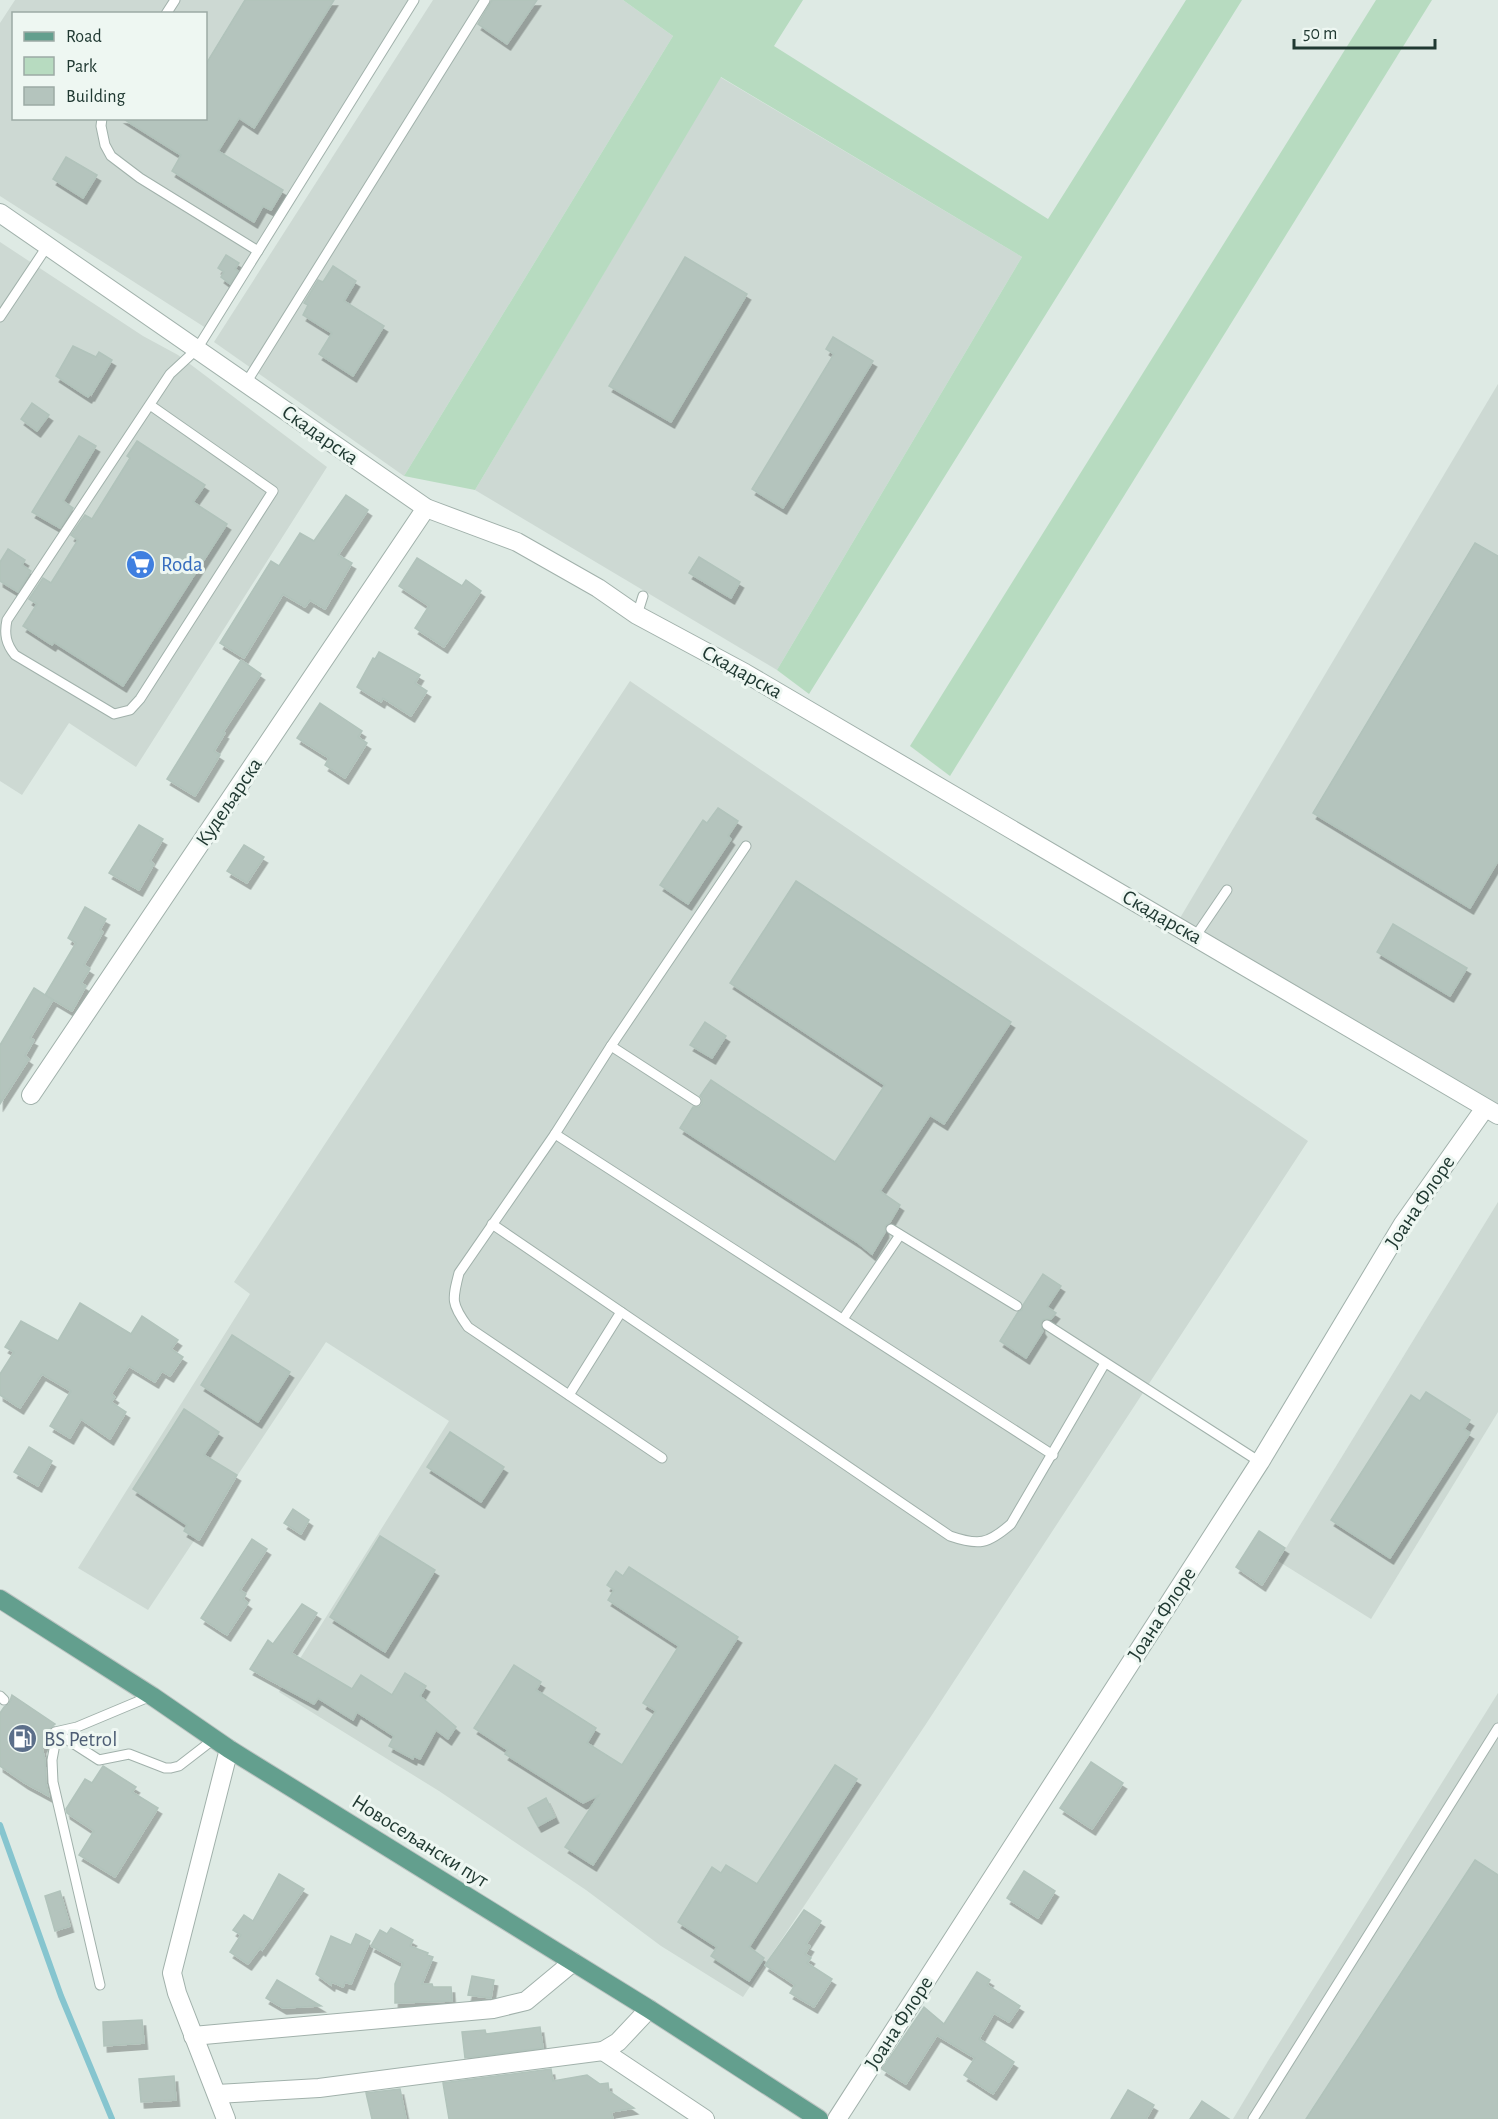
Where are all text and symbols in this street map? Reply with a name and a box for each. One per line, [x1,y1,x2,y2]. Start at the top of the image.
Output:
legend [12,12,207,120]
scale bar [1294,12,1435,50]
text: 50 m [1303,25,1337,43]
text: Road [66,28,102,46]
text: Park [66,58,98,76]
text: Building [66,88,126,106]
street label: Скадарска [278,401,362,469]
supermarket icon: Roda [124,548,156,580]
place label: Roda [161,554,203,575]
street label: Скадарска [698,641,786,703]
street label: Кудељарска [192,754,266,850]
street label: Скадарска [1119,886,1206,948]
street label: Јоана Флоре [1381,1152,1459,1252]
street label: Јоана Флоре [1124,1563,1200,1665]
fuel station icon: BS Petrol [7,1723,39,1755]
place label: BS Petrol [44,1729,117,1750]
street label: Новосељански пут [348,1791,492,1892]
street label: Јоана Флоре [861,1972,937,2074]

